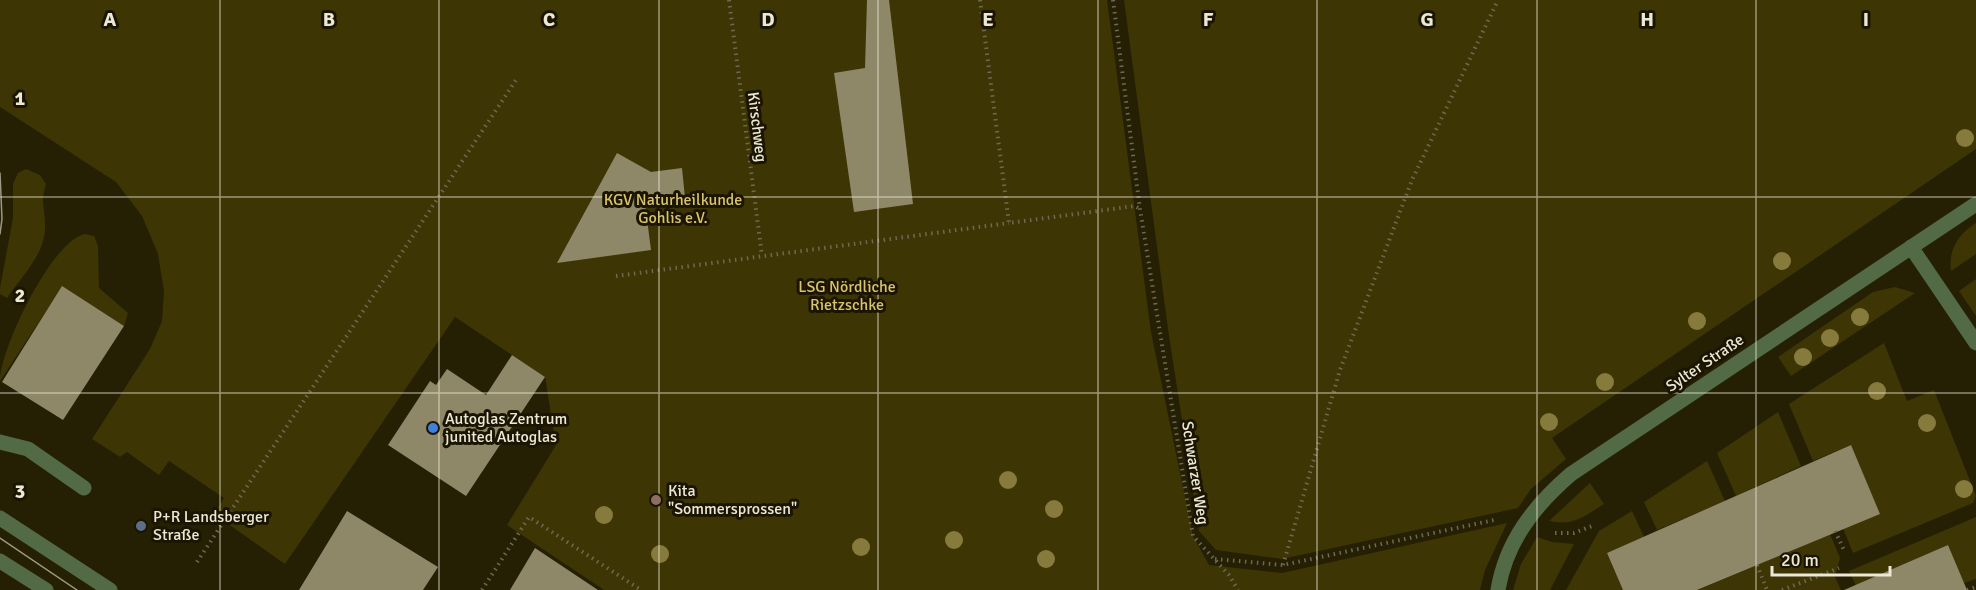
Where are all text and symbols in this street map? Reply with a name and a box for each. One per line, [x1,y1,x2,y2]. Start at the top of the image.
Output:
text: A [104,7,117,32]
text: B [323,7,335,32]
text: C [543,7,555,32]
text: D [761,7,775,32]
text: E [982,7,994,32]
text: F [1203,7,1214,32]
text: G [1420,7,1434,32]
text: H [1640,7,1654,32]
text: I [1863,7,1869,32]
text: 1 [15,86,26,111]
street label: Kirschweg [743,91,771,163]
park label: KGV Naturheilkunde Gohlis e.V. [604,190,742,228]
park label: LSG Nördliche Rietzschke [798,277,896,315]
text: 2 [15,283,25,308]
street label: Sylter Straße [1662,330,1748,396]
place label: Autoglas Zentrum junited Autoglas [445,409,567,447]
street label: Schwarzer Weg [1177,420,1213,526]
marker: Autoglas Zentrum junited Autoglas [426,421,440,435]
text: 3 [15,479,25,504]
place label: Kita "Sommersprossen" [668,481,797,519]
marker: Kita "Sommersprossen" [649,493,663,507]
place label: P+R Landsberger Straße [153,507,269,545]
marker: P+R Landsberger Straße [134,519,148,533]
scale bar [1772,539,1890,577]
text: 20 m [1781,549,1819,571]

